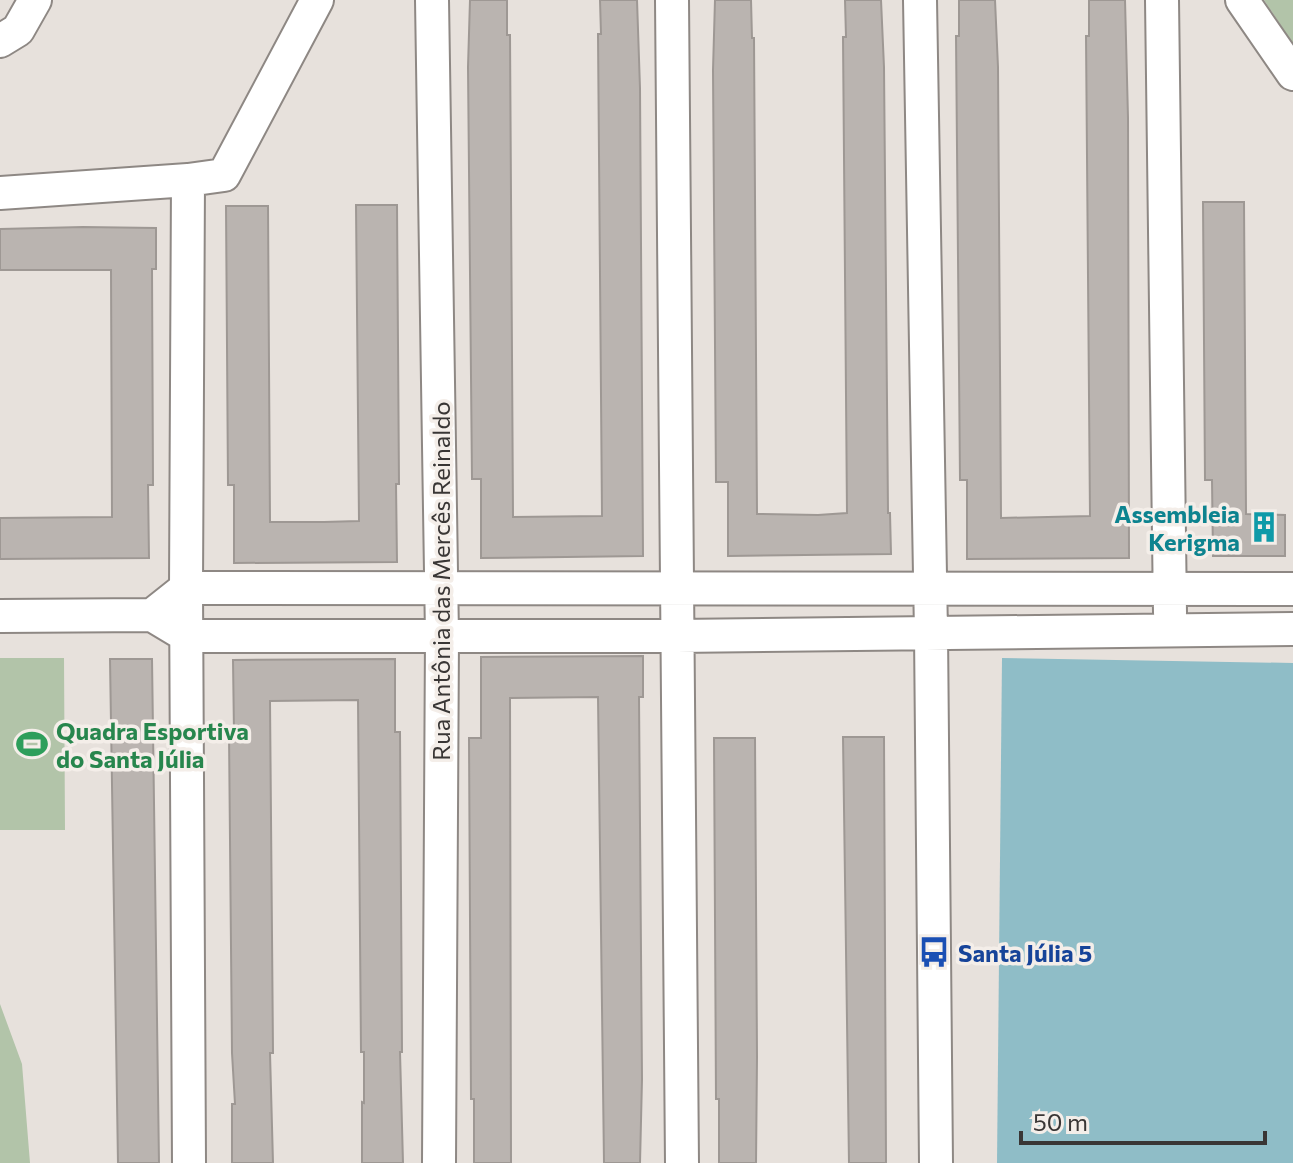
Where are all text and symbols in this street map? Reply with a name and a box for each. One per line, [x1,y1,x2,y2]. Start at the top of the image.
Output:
street label: Rua Antônia das Mercês Reinaldo [426,401,455,761]
place label: Assembleia Kerigma [1114,499,1240,556]
building icon: Assembleia Kerigma [1247,510,1281,544]
place label: Quadra Esportiva do Santa Júlia [56,716,249,773]
sports icon: Quadra Esportiva do Santa Júlia [15,727,49,761]
bus stop icon: Santa Júlia 5 [917,935,951,969]
place label: Santa Júlia 5 [958,938,1092,967]
scale bar [1021,1095,1265,1145]
text: 50 m [1033,1107,1088,1136]

